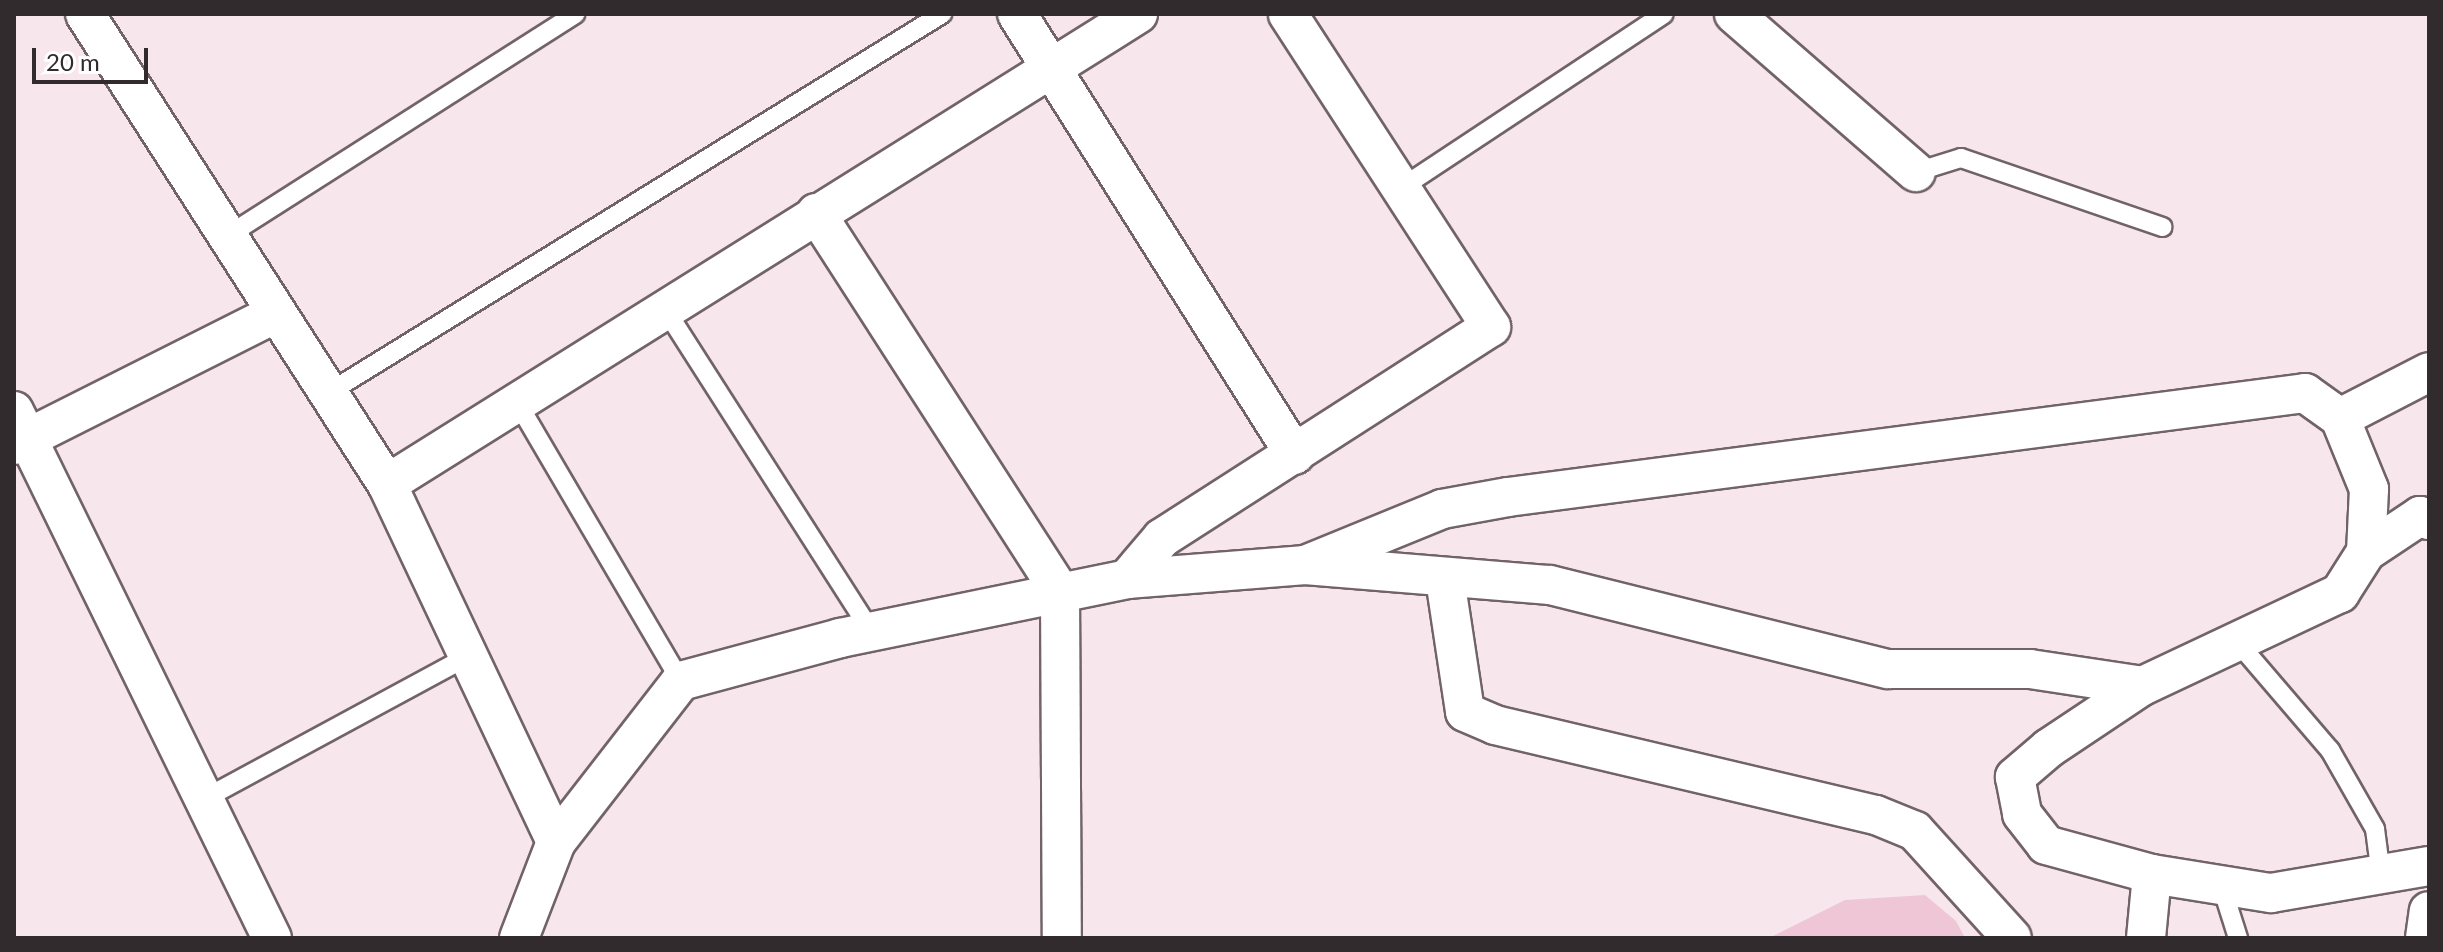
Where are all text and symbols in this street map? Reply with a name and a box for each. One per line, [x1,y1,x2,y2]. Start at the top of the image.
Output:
scale bar [36,32,152,82]
text: 20 m [46,47,100,76]

